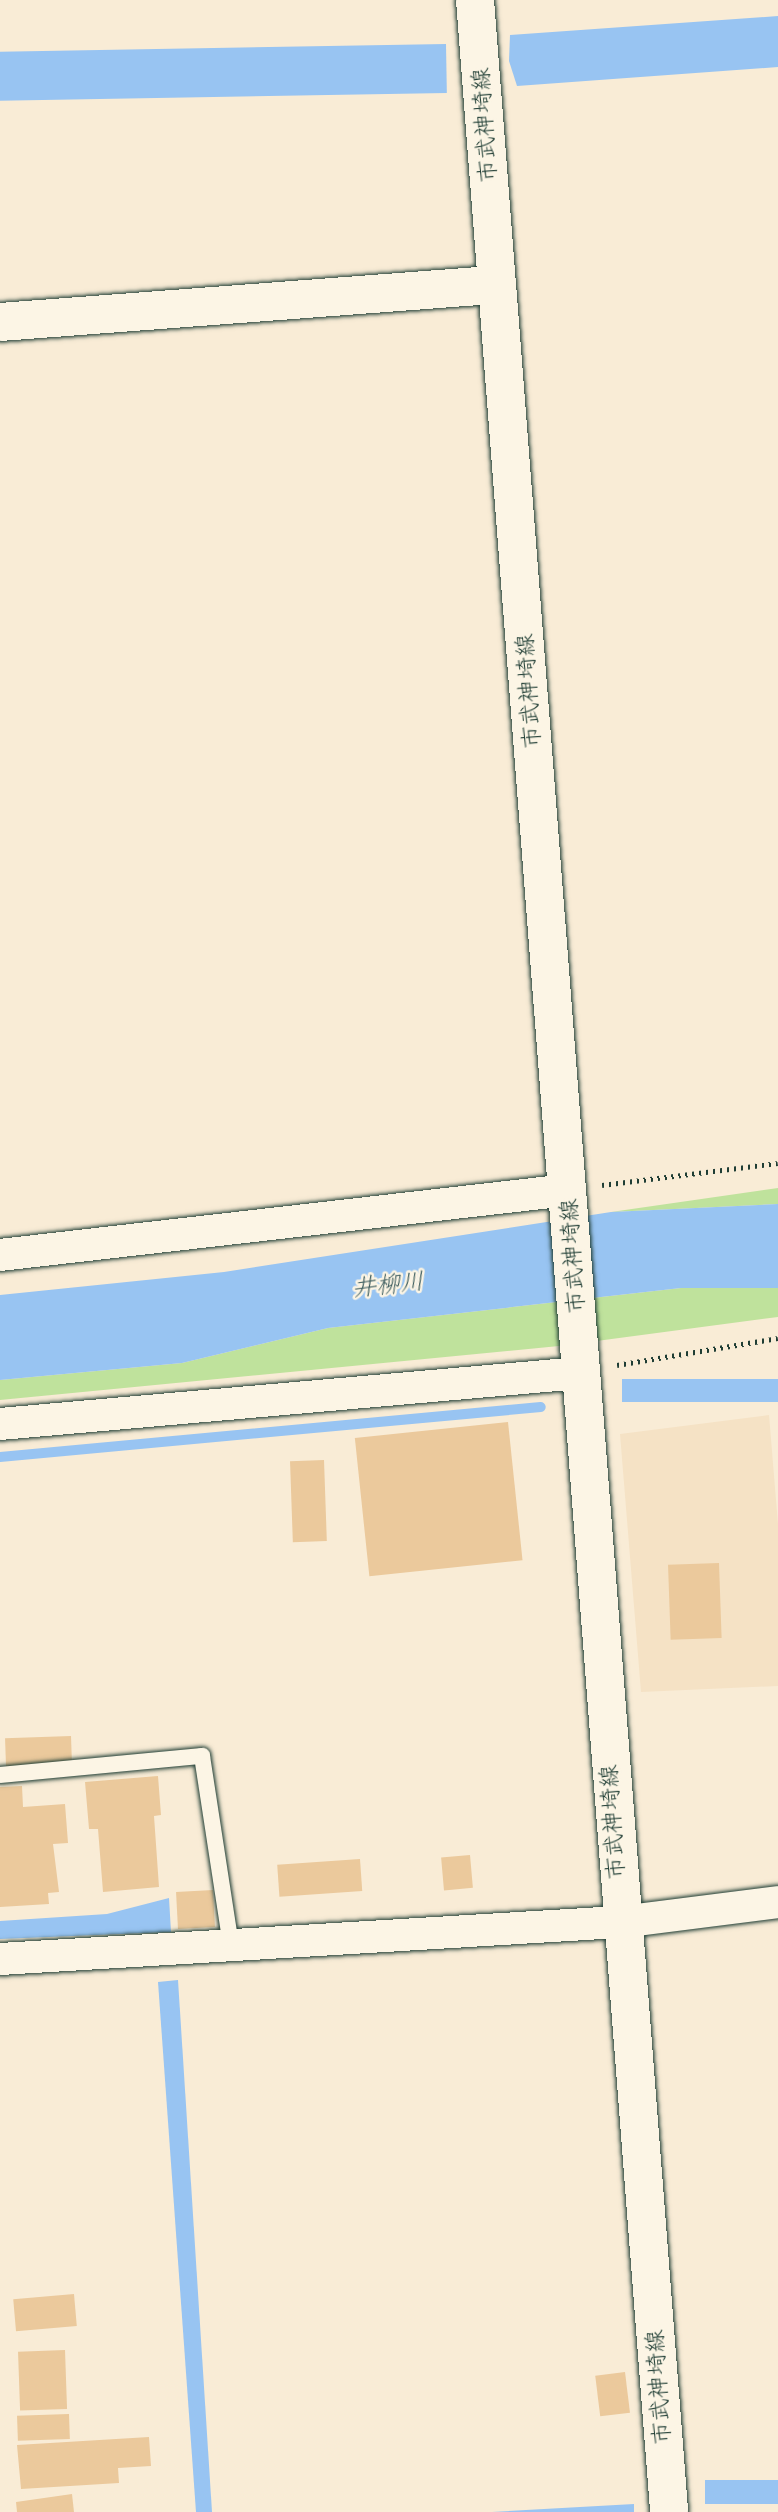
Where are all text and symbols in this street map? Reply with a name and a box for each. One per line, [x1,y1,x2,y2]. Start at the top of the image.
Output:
street label: 市武神埼線 [467,67,503,183]
street label: 市武神埼線 [511,633,547,749]
street label: 市武神埼線 [555,1198,591,1314]
water label: 井柳川 [351,1267,425,1303]
street label: 市武神埼線 [595,1764,631,1880]
street label: 市武神埼線 [641,2329,677,2445]

